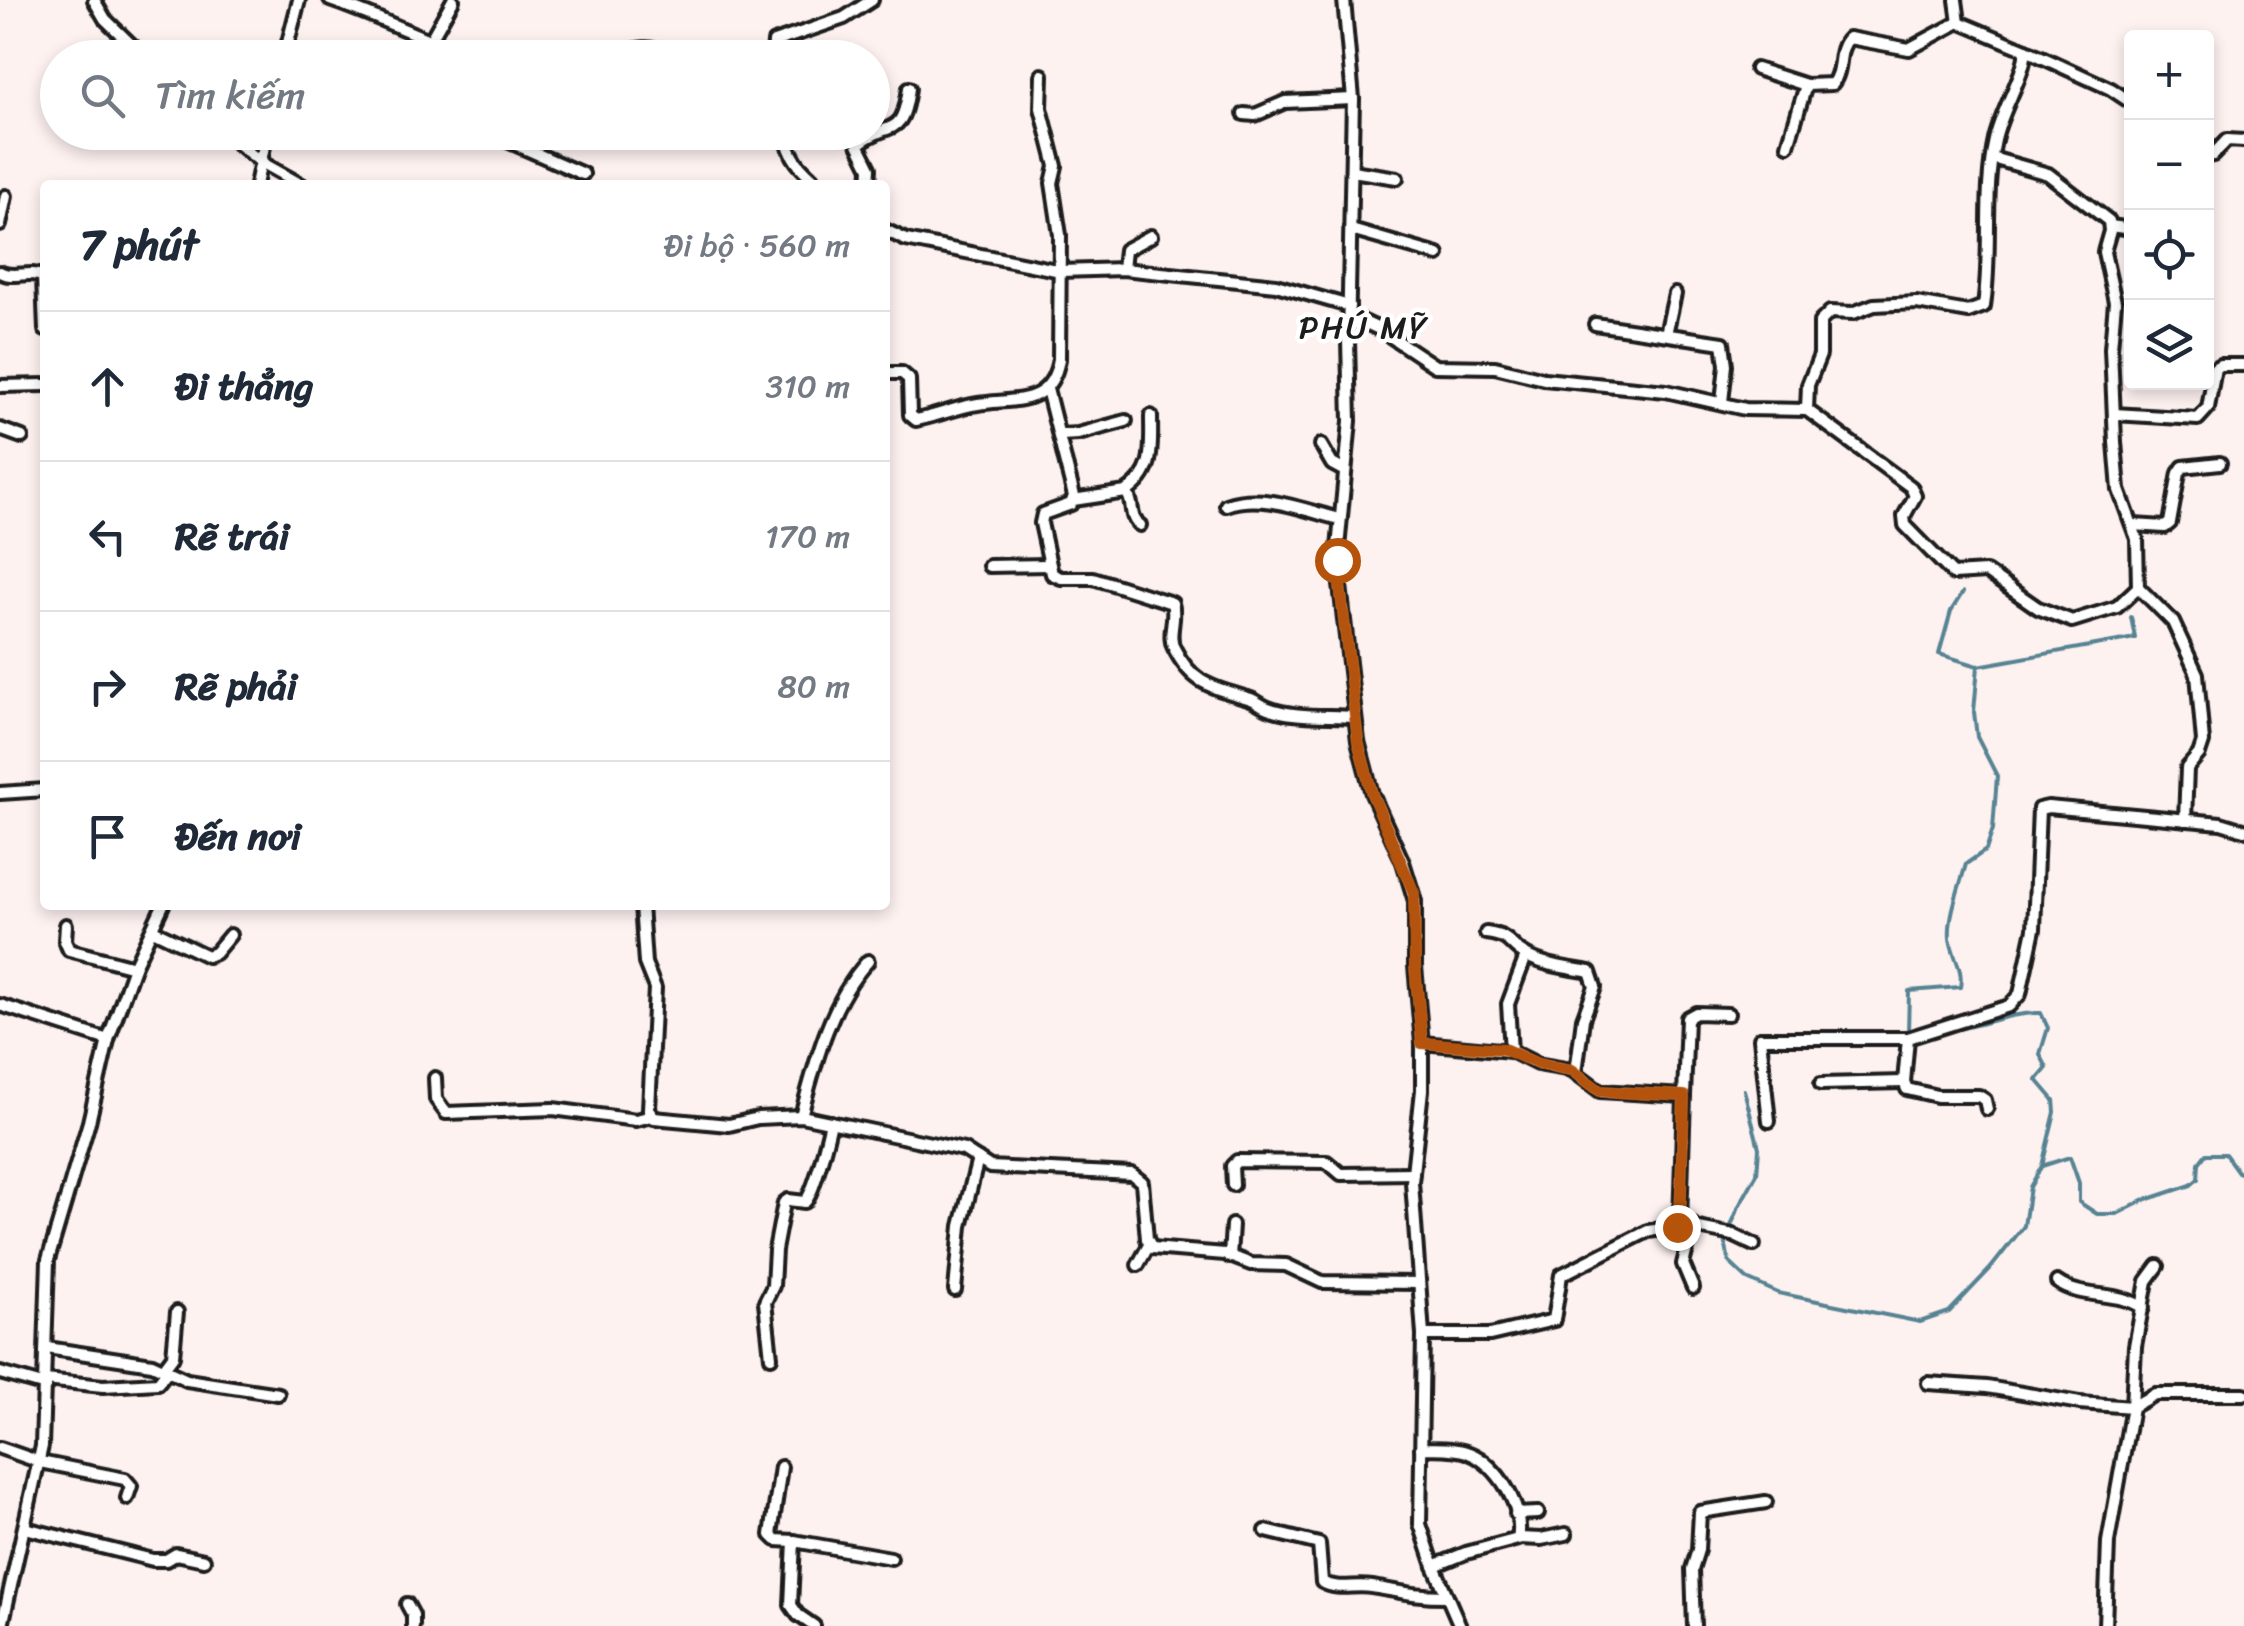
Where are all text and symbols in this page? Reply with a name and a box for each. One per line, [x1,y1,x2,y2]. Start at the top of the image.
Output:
map controls [2124,30,2214,390]
button: + [2124,30,2214,120]
search box [40,40,890,150]
text: Tìm kiếm [155,62,305,129]
icon: search [75,68,130,123]
button: − [2124,120,2214,210]
text: 7 phút [80,208,199,282]
button: locate [2124,210,2214,300]
text: Đi bộ · 560 m [664,217,850,274]
district label: PHÚ MỸ [1299,299,1429,356]
button: layers [2124,300,2214,390]
text: Đi thẳng [175,353,313,420]
text: 310 m [766,358,850,415]
icon: ahead [80,359,135,414]
text: Rẽ trái [175,503,289,570]
text: 170 m [765,508,850,565]
icon: left [80,509,135,564]
route start [1315,538,1361,584]
text: Rẽ phải [175,653,297,720]
text: 80 m [778,658,850,715]
icon: right [80,659,135,714]
text: Đến nơi [175,803,301,870]
icon: arrive [80,809,135,864]
route end [1655,1205,1701,1251]

